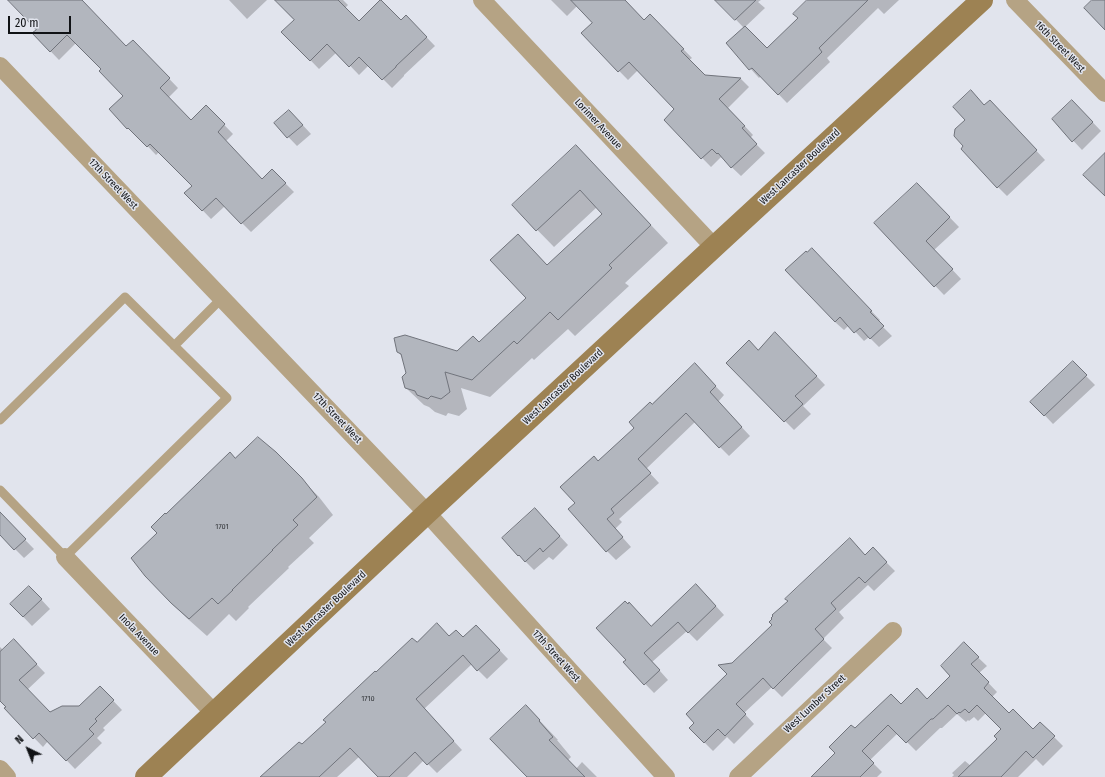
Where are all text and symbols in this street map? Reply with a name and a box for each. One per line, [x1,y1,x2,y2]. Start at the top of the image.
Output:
scale bar [10,8,73,34]
text: 20 m [15,16,39,30]
street label: 16th Street West [1033,19,1087,75]
street label: Lorimer Avenue [572,97,624,151]
street label: West Lancaster Boulevard [757,127,843,207]
street label: 17th Street West [86,156,140,212]
street label: West Lancaster Boulevard [520,347,606,427]
street label: 17th Street West [310,390,364,446]
house number: 1701 [215,522,229,532]
street label: West Lancaster Boulevard [283,569,369,649]
street label: Inola Avenue [116,612,162,658]
street label: 17th Street West [530,628,582,684]
street label: West Lumber Street [782,672,848,736]
house number: 1710 [361,694,375,704]
north arrow [8,729,48,769]
text: N [13,733,26,747]

